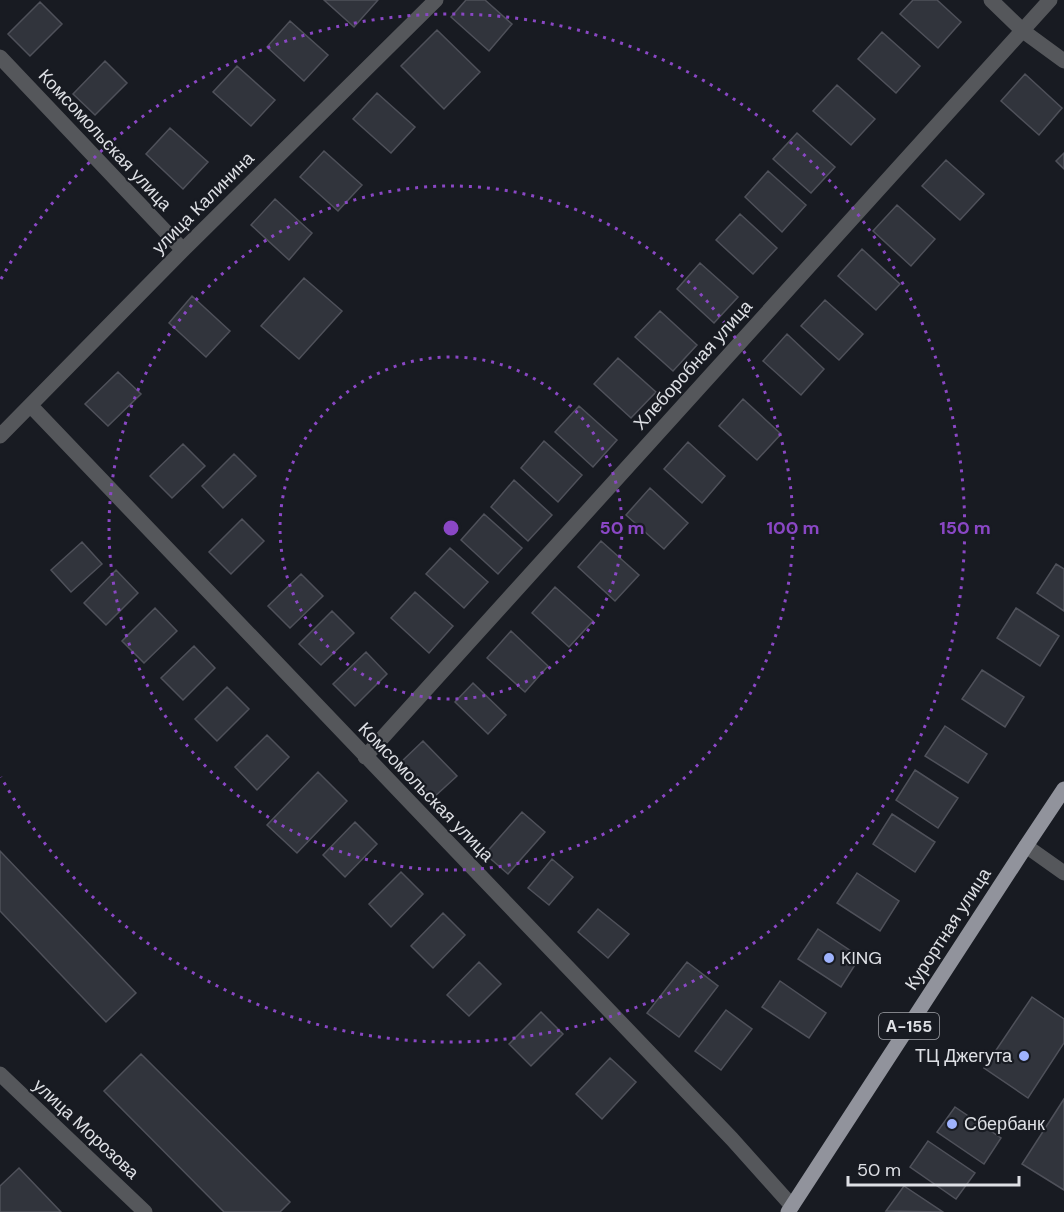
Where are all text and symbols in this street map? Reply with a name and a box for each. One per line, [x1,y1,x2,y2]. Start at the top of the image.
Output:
street label: Комсомольская улица [33,64,178,217]
street label: улица Калинина [147,146,260,259]
street label: Хлеборобная улица [628,294,758,435]
text: 50 m [599,516,645,540]
text: 100 m [766,516,820,540]
text: 150 m [939,516,991,540]
centre of rings [441,518,461,538]
street label: Комсомольская улица [353,717,500,868]
street label: Курортная улица [900,862,997,995]
place label: KING [841,946,882,970]
marker: KING [822,951,836,965]
road number: А-155 [879,1013,939,1039]
place label: ТЦ Джегута [915,1044,1013,1068]
marker: ТЦ Джегута [1017,1049,1031,1063]
street label: улица Морозова [28,1074,145,1185]
place label: Сбербанк [964,1112,1045,1136]
marker: Сбербанк [945,1117,959,1131]
scale bar [848,1149,1019,1187]
text: 50 m [857,1158,901,1182]

